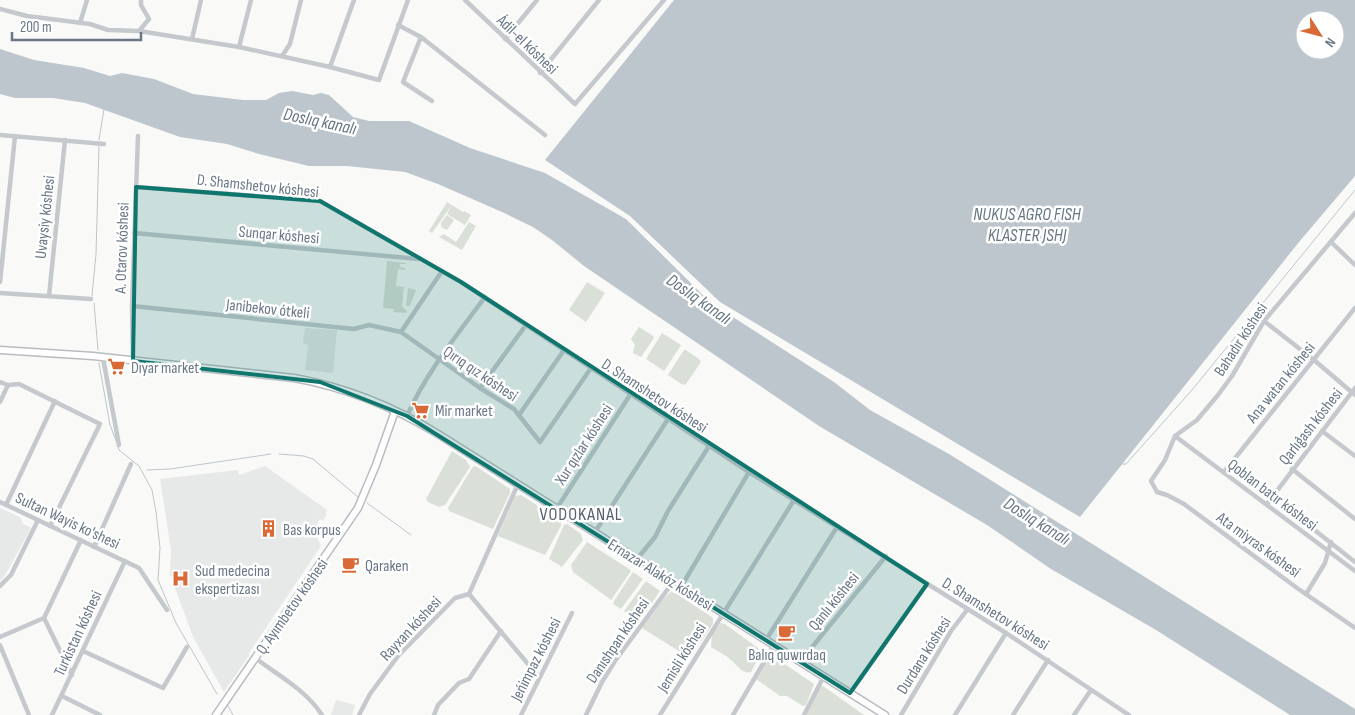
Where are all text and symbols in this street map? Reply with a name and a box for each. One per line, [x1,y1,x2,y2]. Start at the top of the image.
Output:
scale bar [12,10,141,42]
north arrow [1295,10,1345,60]
street label: Ádil-el kóshesi [492,11,561,79]
text: 200 m [20,18,52,37]
text: N [1321,34,1339,50]
water label: Doslıq kanalı [281,104,359,140]
street label: D. Shamshetov kóshesi [196,171,320,202]
street label: Uvaysiy kóshesi [32,174,59,260]
street label: A. Otarov kóshesi [111,202,134,295]
water label: NUKUS AGRO FISH KLASTER JSHJ [973,204,1082,246]
street label: Sunqar kóshesi [238,223,320,248]
water label: Doslıq kanalı [662,270,736,330]
street label: Janibekov ótkeli [224,296,310,323]
street label: Bahadır kóshesi [1211,300,1272,380]
street label: Ana watan kóshesi [1242,339,1319,428]
street label: Qırıq qız kóshesi [439,342,521,406]
street label: D. Shamshetov kóshesi [598,355,711,438]
supermarket icon: Dıyar market [107,357,127,377]
place label: Dıyar market [131,359,199,378]
street label: Qarlıǵash kóshesi [1275,385,1347,469]
supermarket icon: Mir market [411,400,431,420]
street label: Xur qızlar kóshesi [551,401,617,490]
place label: Mir market [435,402,493,421]
street label: Qoblan batır kóshesi [1223,455,1321,535]
street label: Sultan Wayis ko'shesi [12,489,123,554]
water label: Doslıq kanalı [1000,493,1074,550]
district label: VODOKANAL [539,504,623,525]
street label: Ata miyras kóshesi [1212,508,1304,582]
building icon: Bas korpus [259,519,279,539]
place label: Bas korpus [283,521,341,540]
street label: Ernazar Alakóz kóshesi [604,535,716,615]
street label: Q. Ayımbetov kóshesi [252,555,332,658]
cafe icon: Qaraken [341,555,361,575]
place label: Qaraken [365,557,409,576]
place label: Sud medecina ekspertizası [195,562,270,599]
hospital icon: Sud medecina ekspertizası [171,569,191,589]
street label: Qanlı kóshesi [805,569,863,635]
street label: D. Shamshetov kóshesi [938,574,1052,655]
street label: Turkistan kóshesi [50,588,106,679]
street label: Rayxan kóshesi [376,593,446,665]
street label: Danıshpan kóshesi [583,595,654,687]
street label: Durdana kóshesi [893,614,956,698]
street label: Jeńimpaz kóshesi [507,615,565,705]
street label: Jemisli kóshesi [653,620,711,697]
cafe icon: Balıq quwırdaq [777,623,797,643]
place label: Balıq quwırdaq [748,646,826,665]

